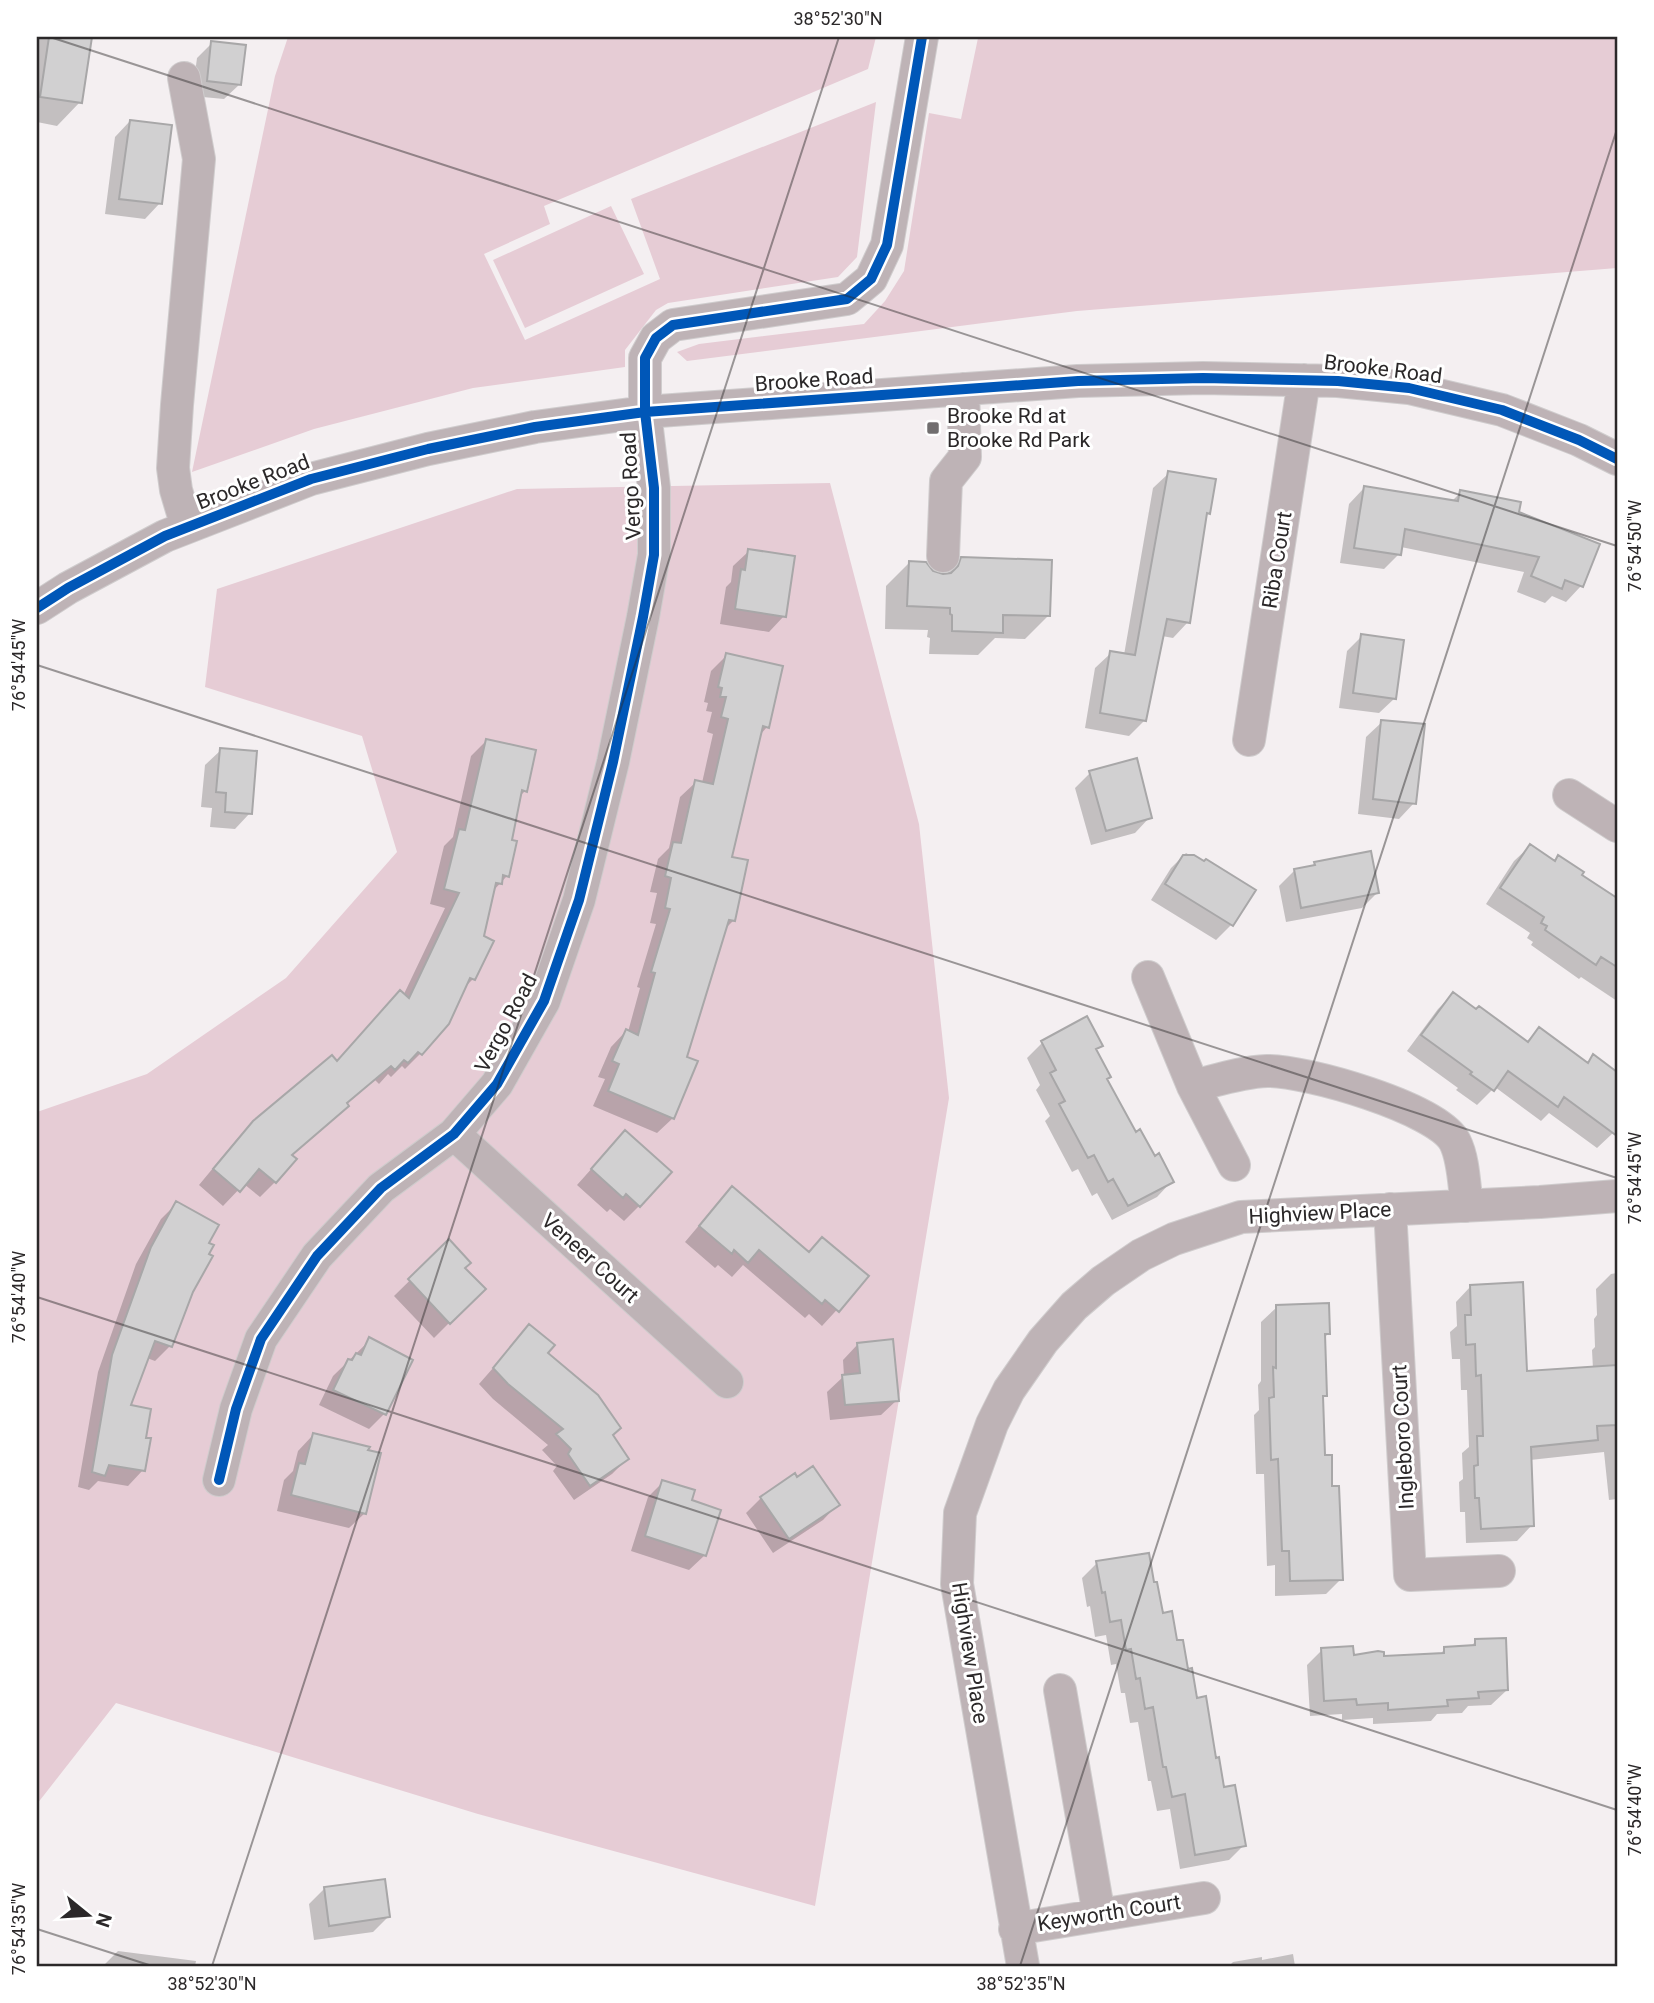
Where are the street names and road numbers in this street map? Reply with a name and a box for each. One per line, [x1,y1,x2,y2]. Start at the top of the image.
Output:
street label: Brooke Road [1323,350,1443,388]
street label: Brooke Road [754,364,874,396]
street label: Vergo Road [616,431,646,541]
street label: Brooke Road [193,449,313,515]
street label: Riba Court [1257,510,1297,610]
street label: Vergo Road [470,970,542,1076]
street label: Highview Place [1248,1197,1392,1229]
street label: Veneer Court [537,1208,643,1308]
street label: Ingleboro Court [1387,1364,1419,1510]
street label: Highview Place [947,1581,993,1725]
street label: Keyworth Court [1036,1890,1182,1936]

